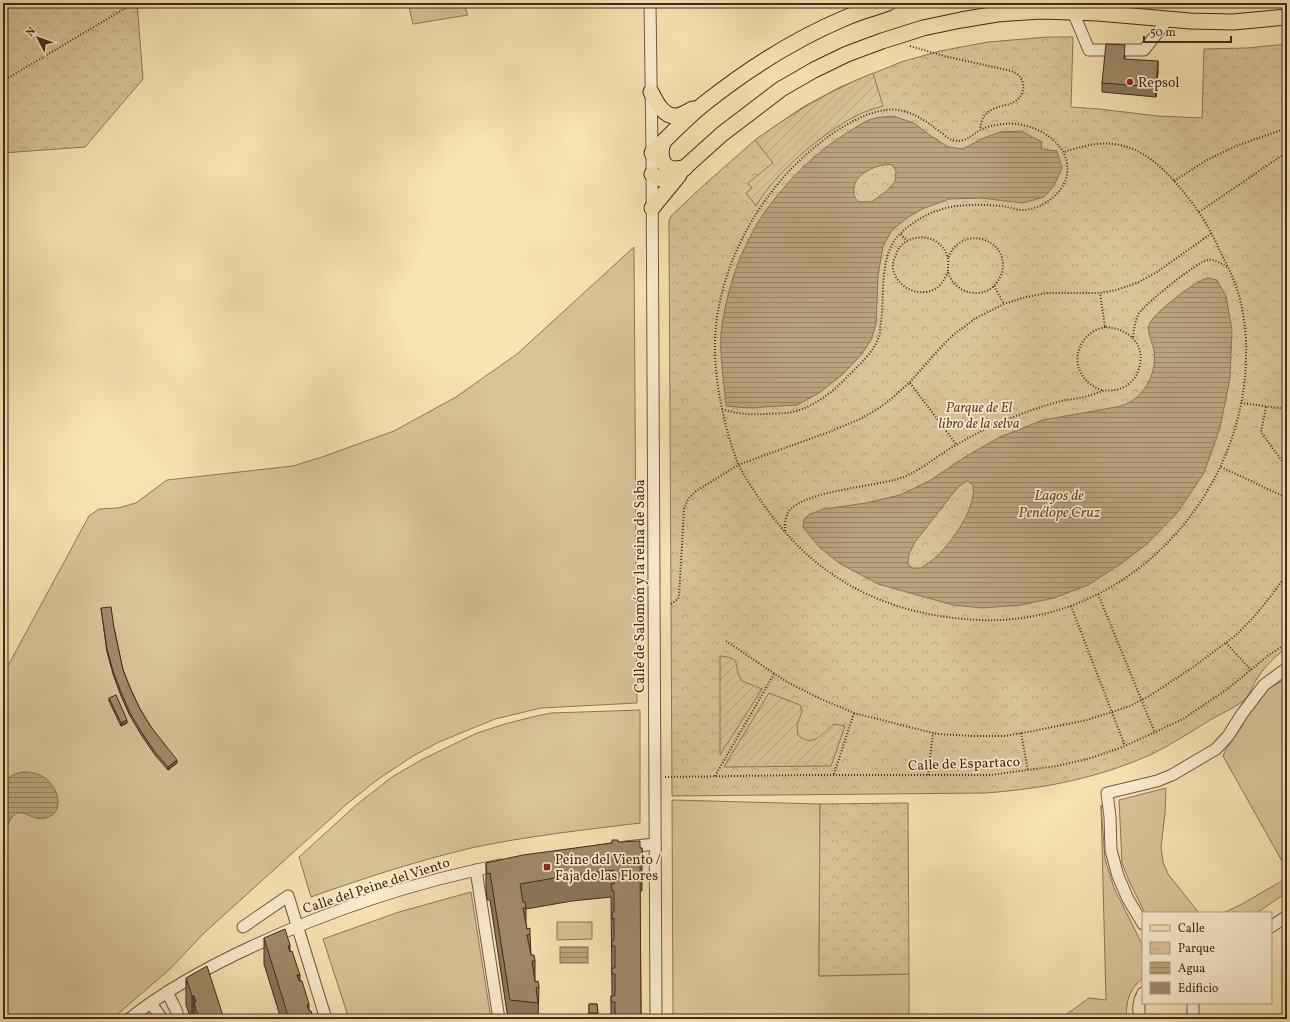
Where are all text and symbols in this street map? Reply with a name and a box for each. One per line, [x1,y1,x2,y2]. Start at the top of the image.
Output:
north arrow [18,18,58,58]
scale bar [1144,18,1231,44]
text: N [23,24,40,40]
text: 50 m [1150,25,1176,41]
place label: Repsol [1138,74,1179,93]
marker: Repsol [1125,77,1135,87]
park label: Parque de El libro de la selva [938,399,1020,434]
street label: Calle de Salomón y la reina de Saba [631,479,650,693]
water label: Lagos de Penélope Cruz [1018,486,1100,524]
street label: Calle de Espartaco [908,753,1020,776]
place label: Peine del Viento / Faja de las Flores [555,851,661,886]
street label: Calle del Peine del Viento [301,854,452,919]
marker: Peine del Viento / Faja de las Flores [542,862,552,872]
legend [1142,912,1272,1004]
text: Calle [1178,921,1205,937]
text: Parque [1178,941,1215,957]
text: Agua [1178,961,1205,977]
text: Edificio [1178,981,1218,997]

